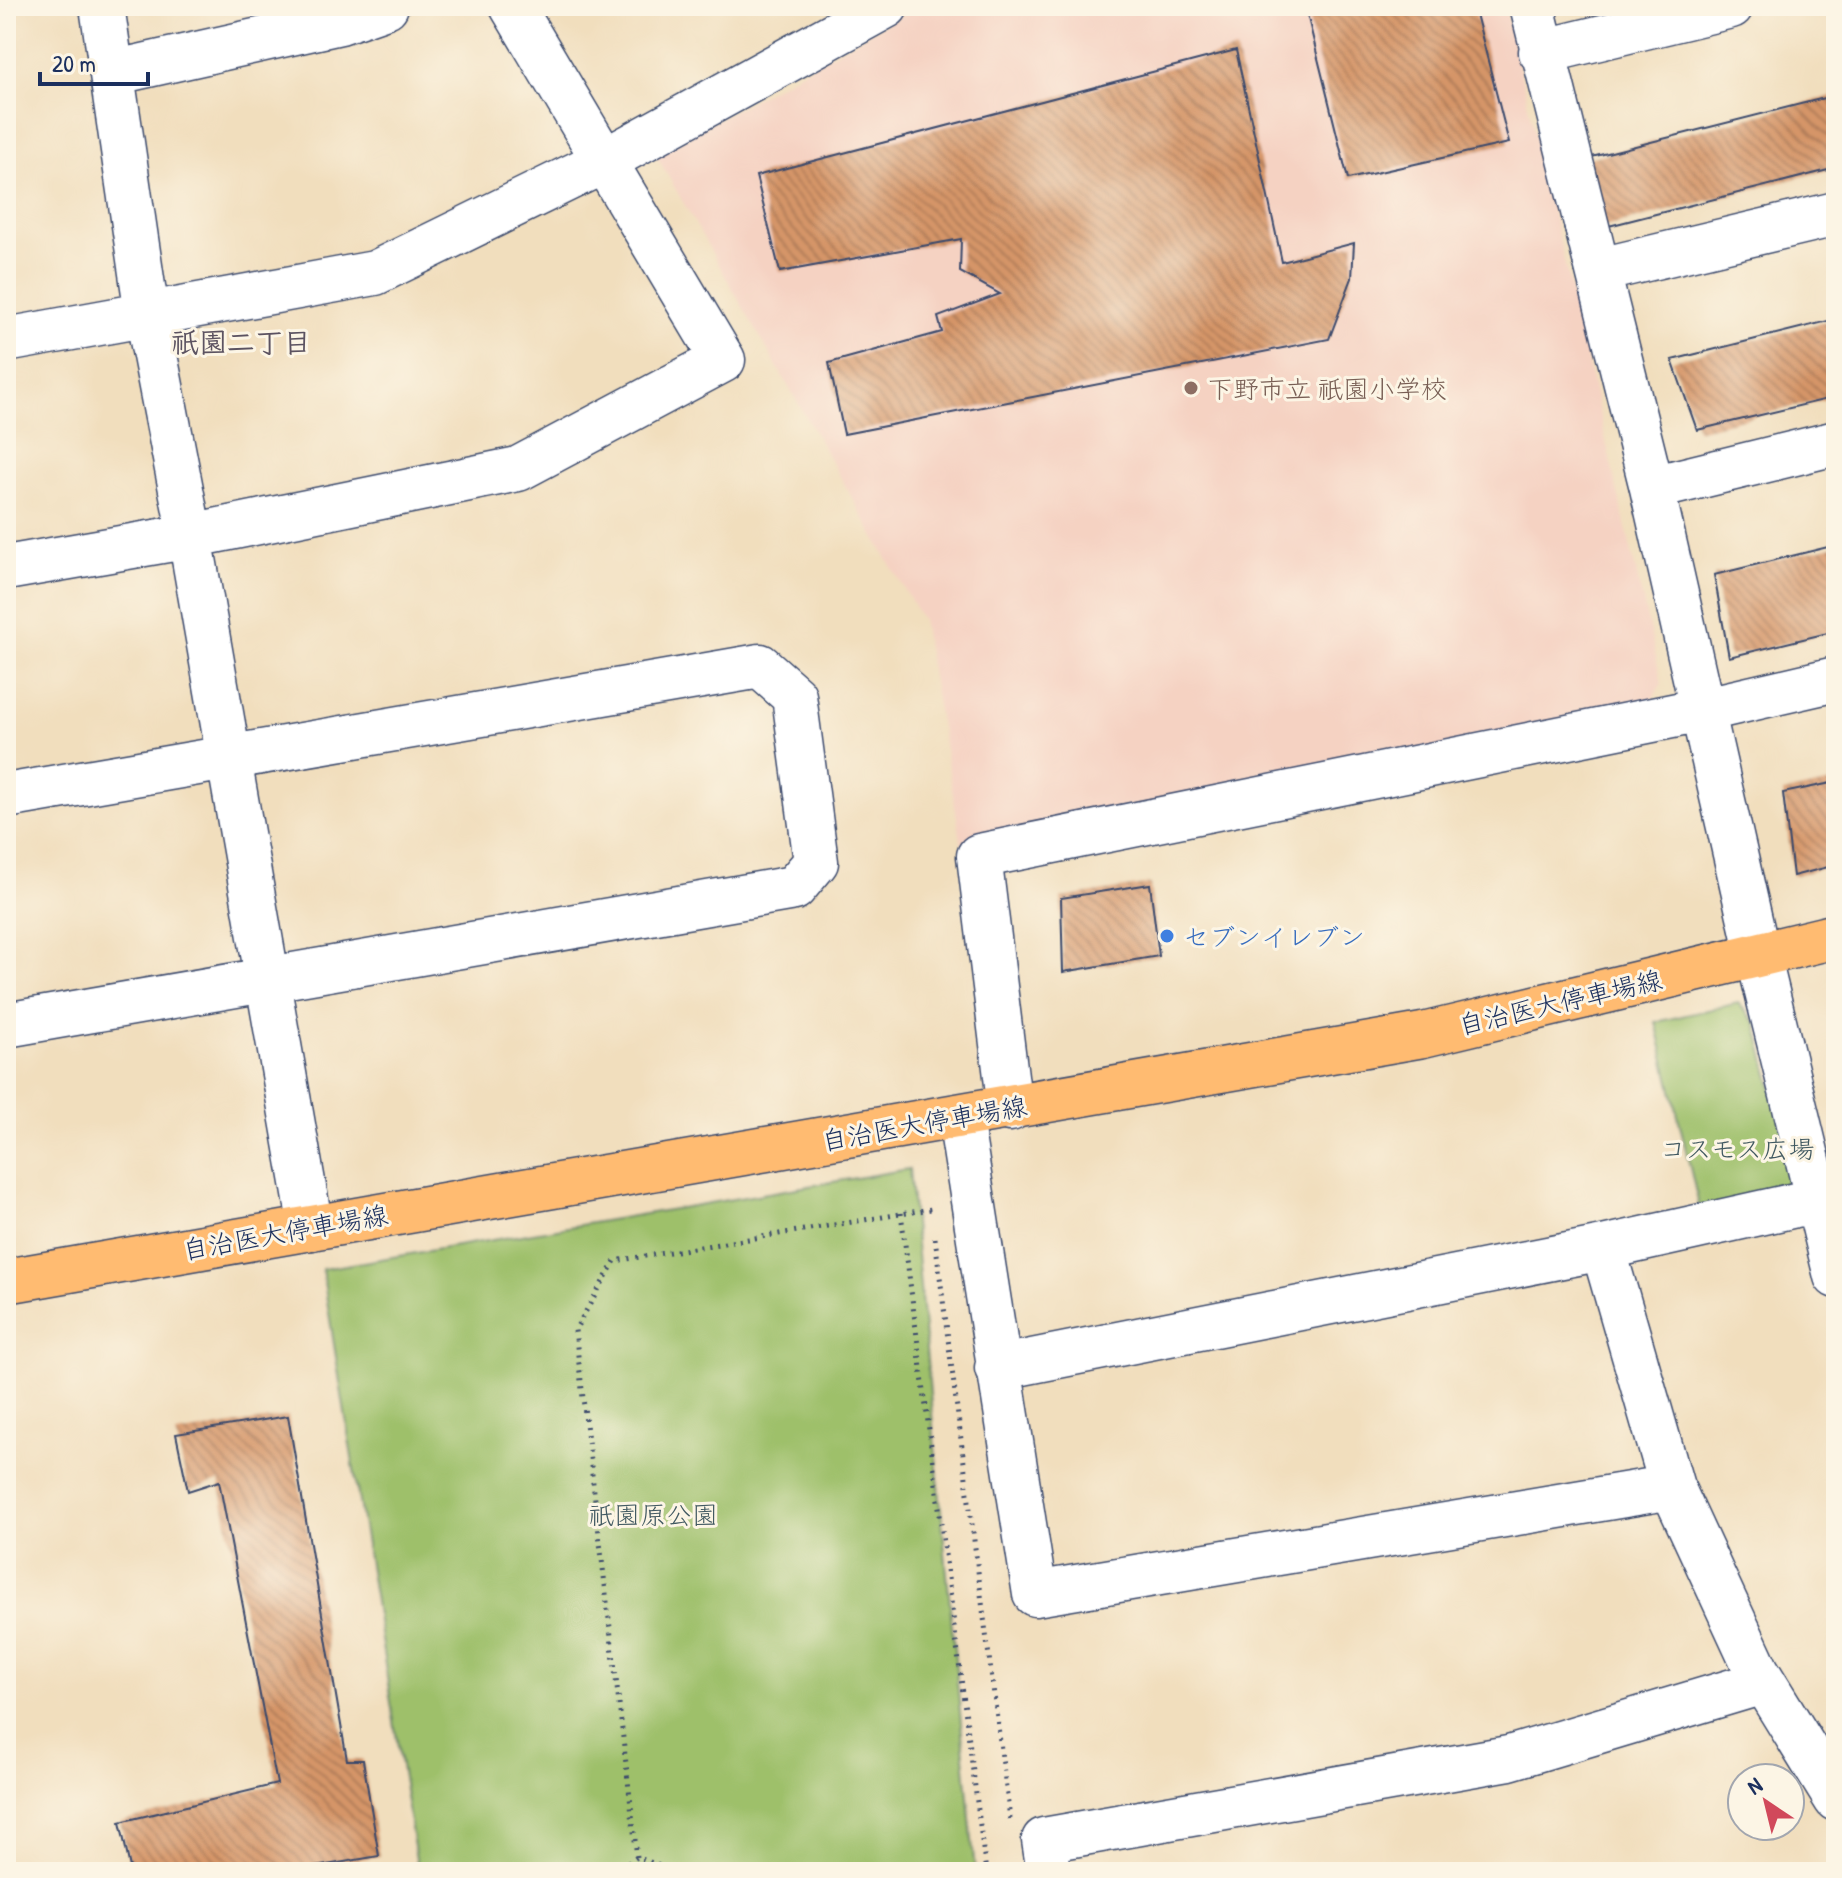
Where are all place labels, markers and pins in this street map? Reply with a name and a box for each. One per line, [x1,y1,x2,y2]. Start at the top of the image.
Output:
place label: 下野市立 祇園小学校 [1207,371,1447,406]
marker: 下野市立 祇園小学校 [1182,379,1200,397]
place label: セブンイレブン [1183,919,1365,954]
marker: セブンイレブン [1158,927,1176,945]

